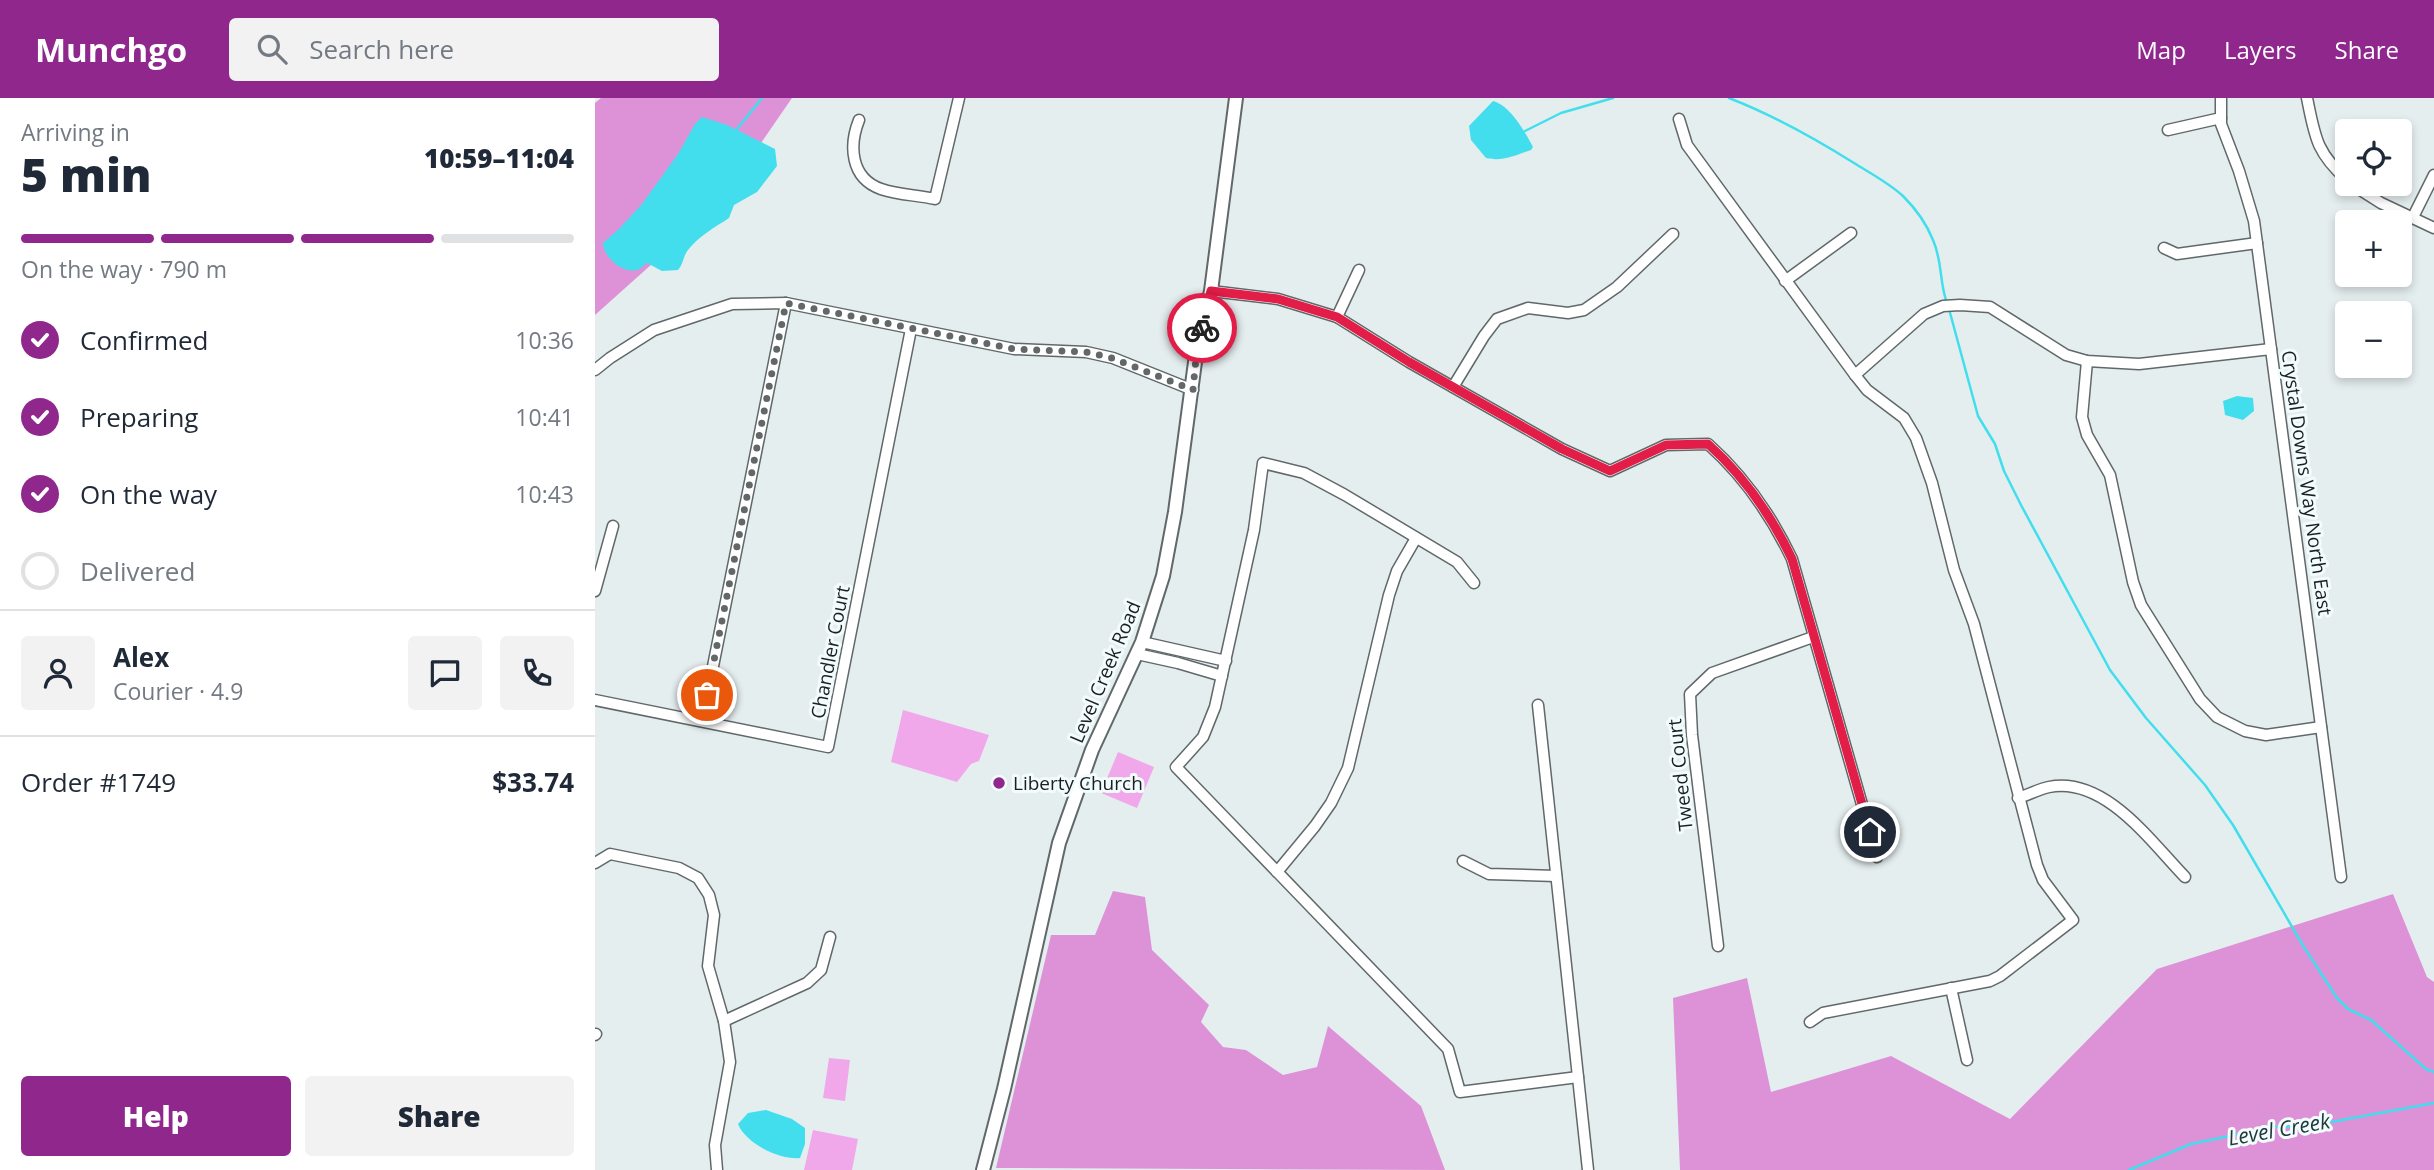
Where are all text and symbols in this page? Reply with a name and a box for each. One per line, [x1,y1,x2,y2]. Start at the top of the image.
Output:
search box [229,18,719,81]
text: Munchgo [35,27,187,72]
icon: search [253,30,291,68]
text: Search here [309,31,454,67]
text: Map [2136,33,2186,66]
text: Layers [2224,33,2297,66]
text: Share [2335,33,2399,66]
text: Arriving in [21,116,130,148]
map controls [2335,119,2412,378]
button: locate [2335,119,2412,196]
text: 10:59–11:04 [424,140,574,176]
text: 5 min [21,143,152,205]
button: + [2335,210,2412,287]
text: On the way · 790 m [21,253,227,285]
courier [1167,293,1237,363]
button: − [2335,301,2412,378]
icon: bike [1183,309,1221,347]
icon: check [21,321,59,359]
text: Confirmed [80,322,208,358]
text: 10:36 [515,324,574,356]
street label: Crystal Downs Way North East [2276,349,2339,617]
icon: check [21,398,59,436]
text: Preparing [80,399,198,435]
text: 10:41 [515,401,574,433]
icon: check [21,475,59,513]
text: On the way [80,476,217,512]
text: 10:43 [515,478,574,510]
text: Delivered [80,553,195,589]
street label: Chandler Court [804,583,856,721]
street label: Level Creek Road [1063,597,1147,747]
button: person [21,636,95,710]
button: chat [408,636,482,710]
button: phone [500,636,574,710]
text: Alex [113,639,169,675]
pin [677,665,737,725]
text: Courier · 4.9 [113,675,243,707]
icon: bag [688,676,726,714]
street label: Tweed Court [1661,717,1699,832]
text: Order #1749 [21,764,176,800]
text: $33.74 [492,764,574,800]
place label: Liberty Church [1013,770,1143,796]
marker: Liberty Church [991,775,1007,791]
pin [1840,802,1900,862]
icon: home [1851,813,1889,851]
button: Help [21,1076,291,1156]
button: Share [305,1076,574,1156]
water label: Level Creek [2226,1106,2333,1152]

